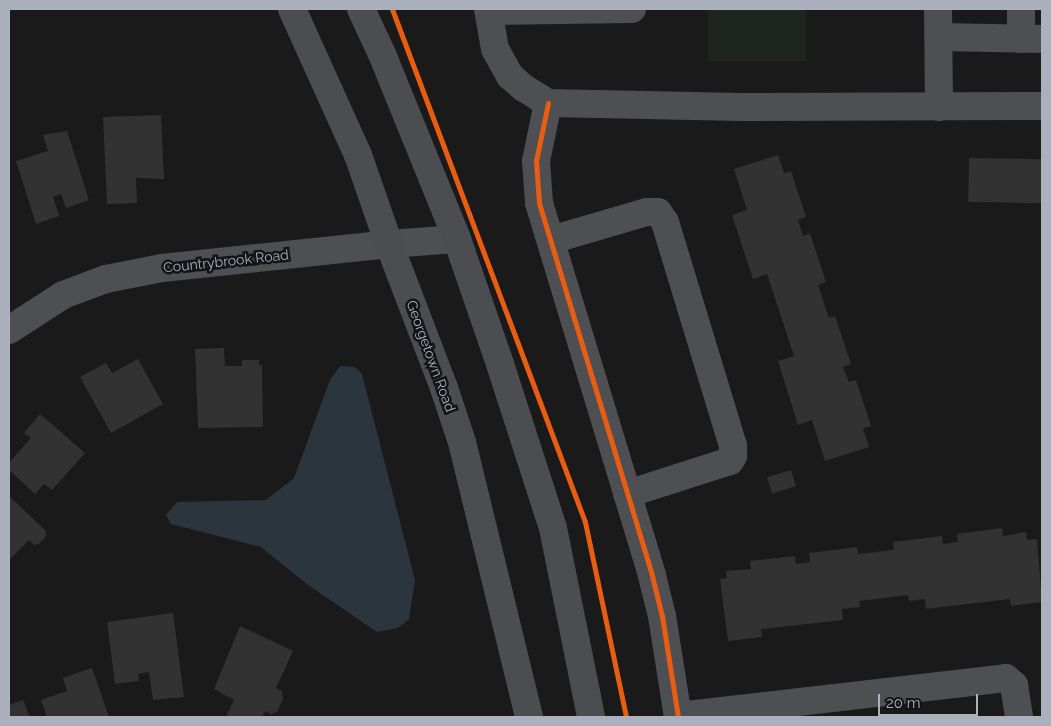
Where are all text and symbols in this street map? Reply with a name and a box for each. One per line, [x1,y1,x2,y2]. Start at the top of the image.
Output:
street label: Countrybrook Road [162,246,290,276]
street label: Georgetown Road [403,298,459,414]
scale bar [881,684,981,716]
text: 20 m [886,694,921,712]

